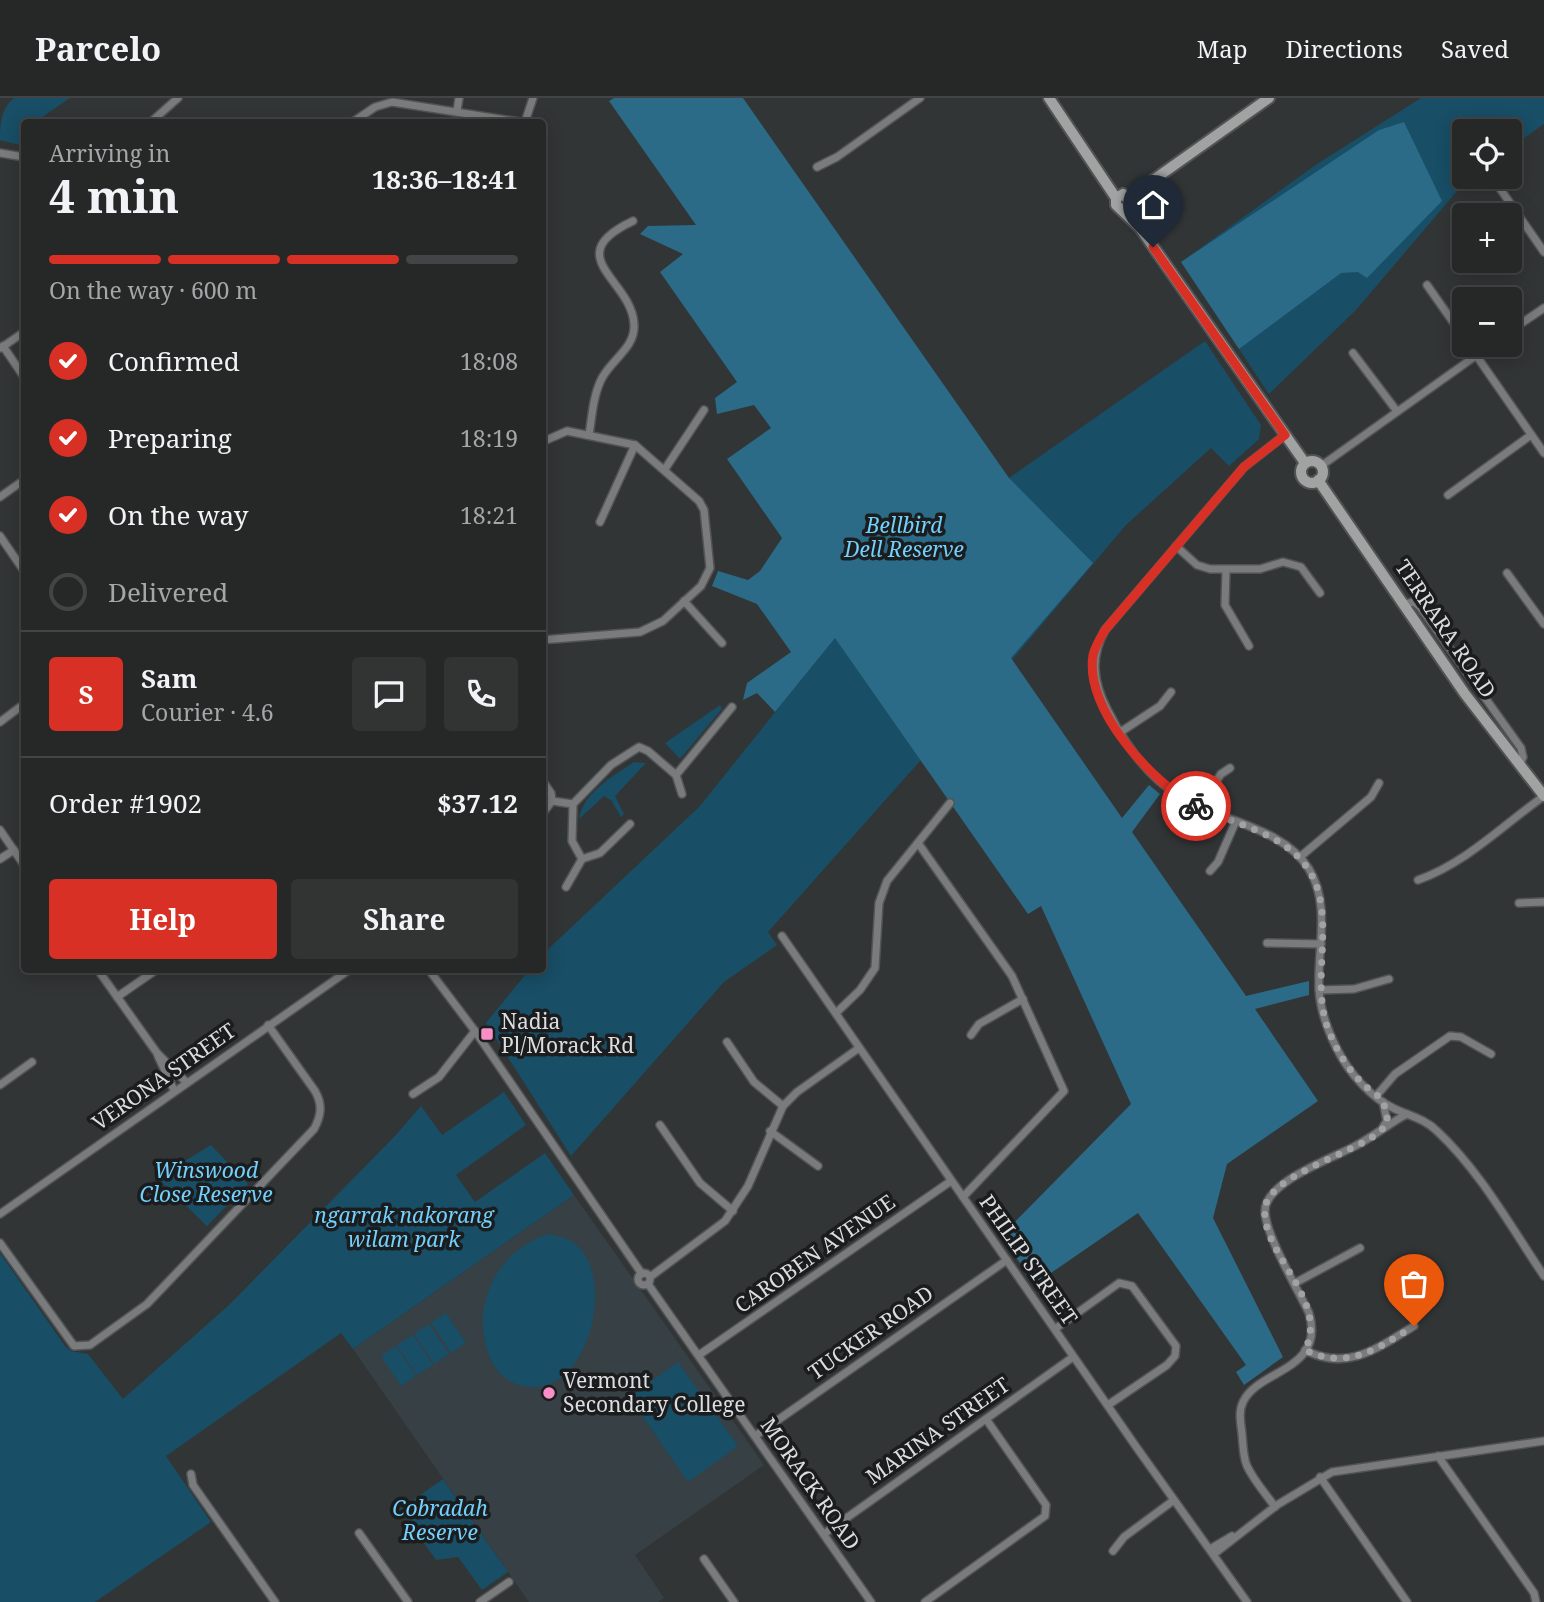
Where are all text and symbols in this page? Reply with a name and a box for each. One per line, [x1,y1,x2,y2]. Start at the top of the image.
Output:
text: Parcelo [35,26,161,71]
text: Map [1197,32,1248,65]
text: Directions [1286,32,1403,65]
text: Saved [1441,32,1509,65]
map controls [1452,119,1522,357]
button: locate [1452,119,1522,189]
text: Arriving in [49,137,170,169]
text: 18:36–18:41 [372,161,518,197]
text: 4 min [49,164,179,226]
pin [1123,175,1183,247]
icon: home [1134,186,1172,224]
button: + [1452,203,1522,273]
text: On the way · 600 m [49,274,257,306]
button: − [1452,287,1522,357]
icon: check [49,342,87,380]
text: Confirmed [108,343,240,379]
text: 18:08 [460,345,518,377]
icon: check [49,419,87,457]
text: Preparing [108,420,232,456]
text: 18:19 [460,422,518,454]
icon: check [49,496,87,534]
text: On the way [108,497,248,533]
text: 18:21 [460,499,518,531]
park label: Bellbird Dell Reserve [843,511,964,563]
street label: TERRARA ROAD [1389,554,1502,703]
text: Delivered [108,574,228,610]
button: chat [352,657,426,731]
button: phone [444,657,518,731]
text: Sam [141,660,197,696]
text: S [78,676,94,712]
text: Courier · 4.6 [141,696,274,728]
courier [1161,771,1231,841]
text: Order #1902 [49,785,202,821]
text: $37.12 [437,785,518,821]
icon: bike [1177,787,1215,825]
button: Help [49,879,277,959]
button: Share [291,879,518,959]
place label: Nadia Pl/Morack Rd [501,1007,634,1059]
street label: VERONA STREET [86,1016,241,1136]
marker: Nadia Pl/Morack Rd [479,1026,495,1042]
park label: Winswood Close Reserve [139,1156,273,1208]
street label: CAROBEN AVENUE [729,1187,900,1319]
street label: PHILIP STREET [974,1189,1084,1330]
park label: ngarrak nakorang wilam park [314,1201,495,1253]
pin [1384,1254,1444,1326]
icon: bag [1395,1265,1433,1303]
street label: TUCKER ROAD [802,1279,938,1386]
place label: Vermont Secondary College [563,1366,745,1418]
street label: MARINA STREET [860,1370,1015,1490]
marker: Vermont Secondary College [541,1385,557,1401]
street label: MORACK ROAD [755,1412,867,1555]
park label: Cobradah Reserve [392,1494,488,1546]

